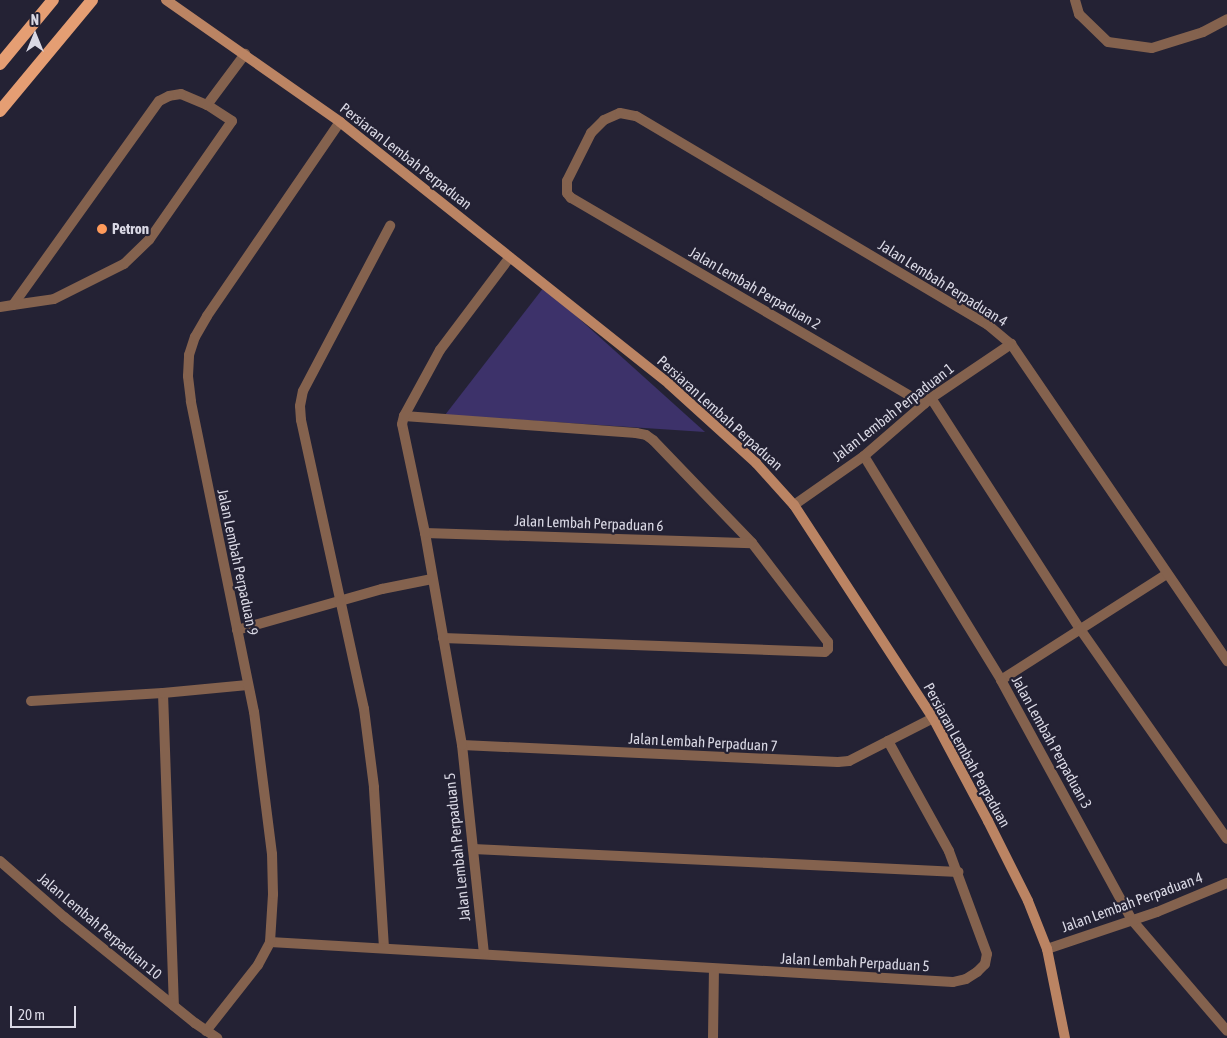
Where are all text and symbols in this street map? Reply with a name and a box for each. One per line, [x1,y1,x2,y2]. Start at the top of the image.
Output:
north arrow [10,10,60,60]
text: N [31,12,39,28]
street label: Persiaran Lembah Perpaduan [336,99,476,213]
place label: Petron [112,220,149,238]
marker: Petron [96,223,108,235]
street label: Jalan Lembah Perpaduan 4 [875,236,1011,330]
street label: Jalan Lembah Perpaduan 2 [686,243,824,333]
street label: Persiaran Lembah Perpaduan [654,352,786,474]
street label: Jalan Lembah Perpaduan 1 [829,359,957,465]
street label: Jalan Lembah Perpaduan 9 [214,487,262,637]
street label: Jalan Lembah Perpaduan 6 [514,511,664,535]
street label: Jalan Lembah Perpaduan 3 [1008,672,1096,812]
street label: Persiaran Lembah Perpaduan [920,680,1014,830]
street label: Jalan Lembah Perpaduan 7 [628,729,778,755]
street label: Jalan Lembah Perpaduan 5 [440,772,474,922]
street label: Jalan Lembah Perpaduan 4 [1059,868,1205,936]
street label: Jalan Lembah Perpaduan 10 [34,869,166,983]
street label: Jalan Lembah Perpaduan 5 [780,949,930,975]
scale bar [12,996,79,1028]
text: 20 m [18,1006,45,1023]

